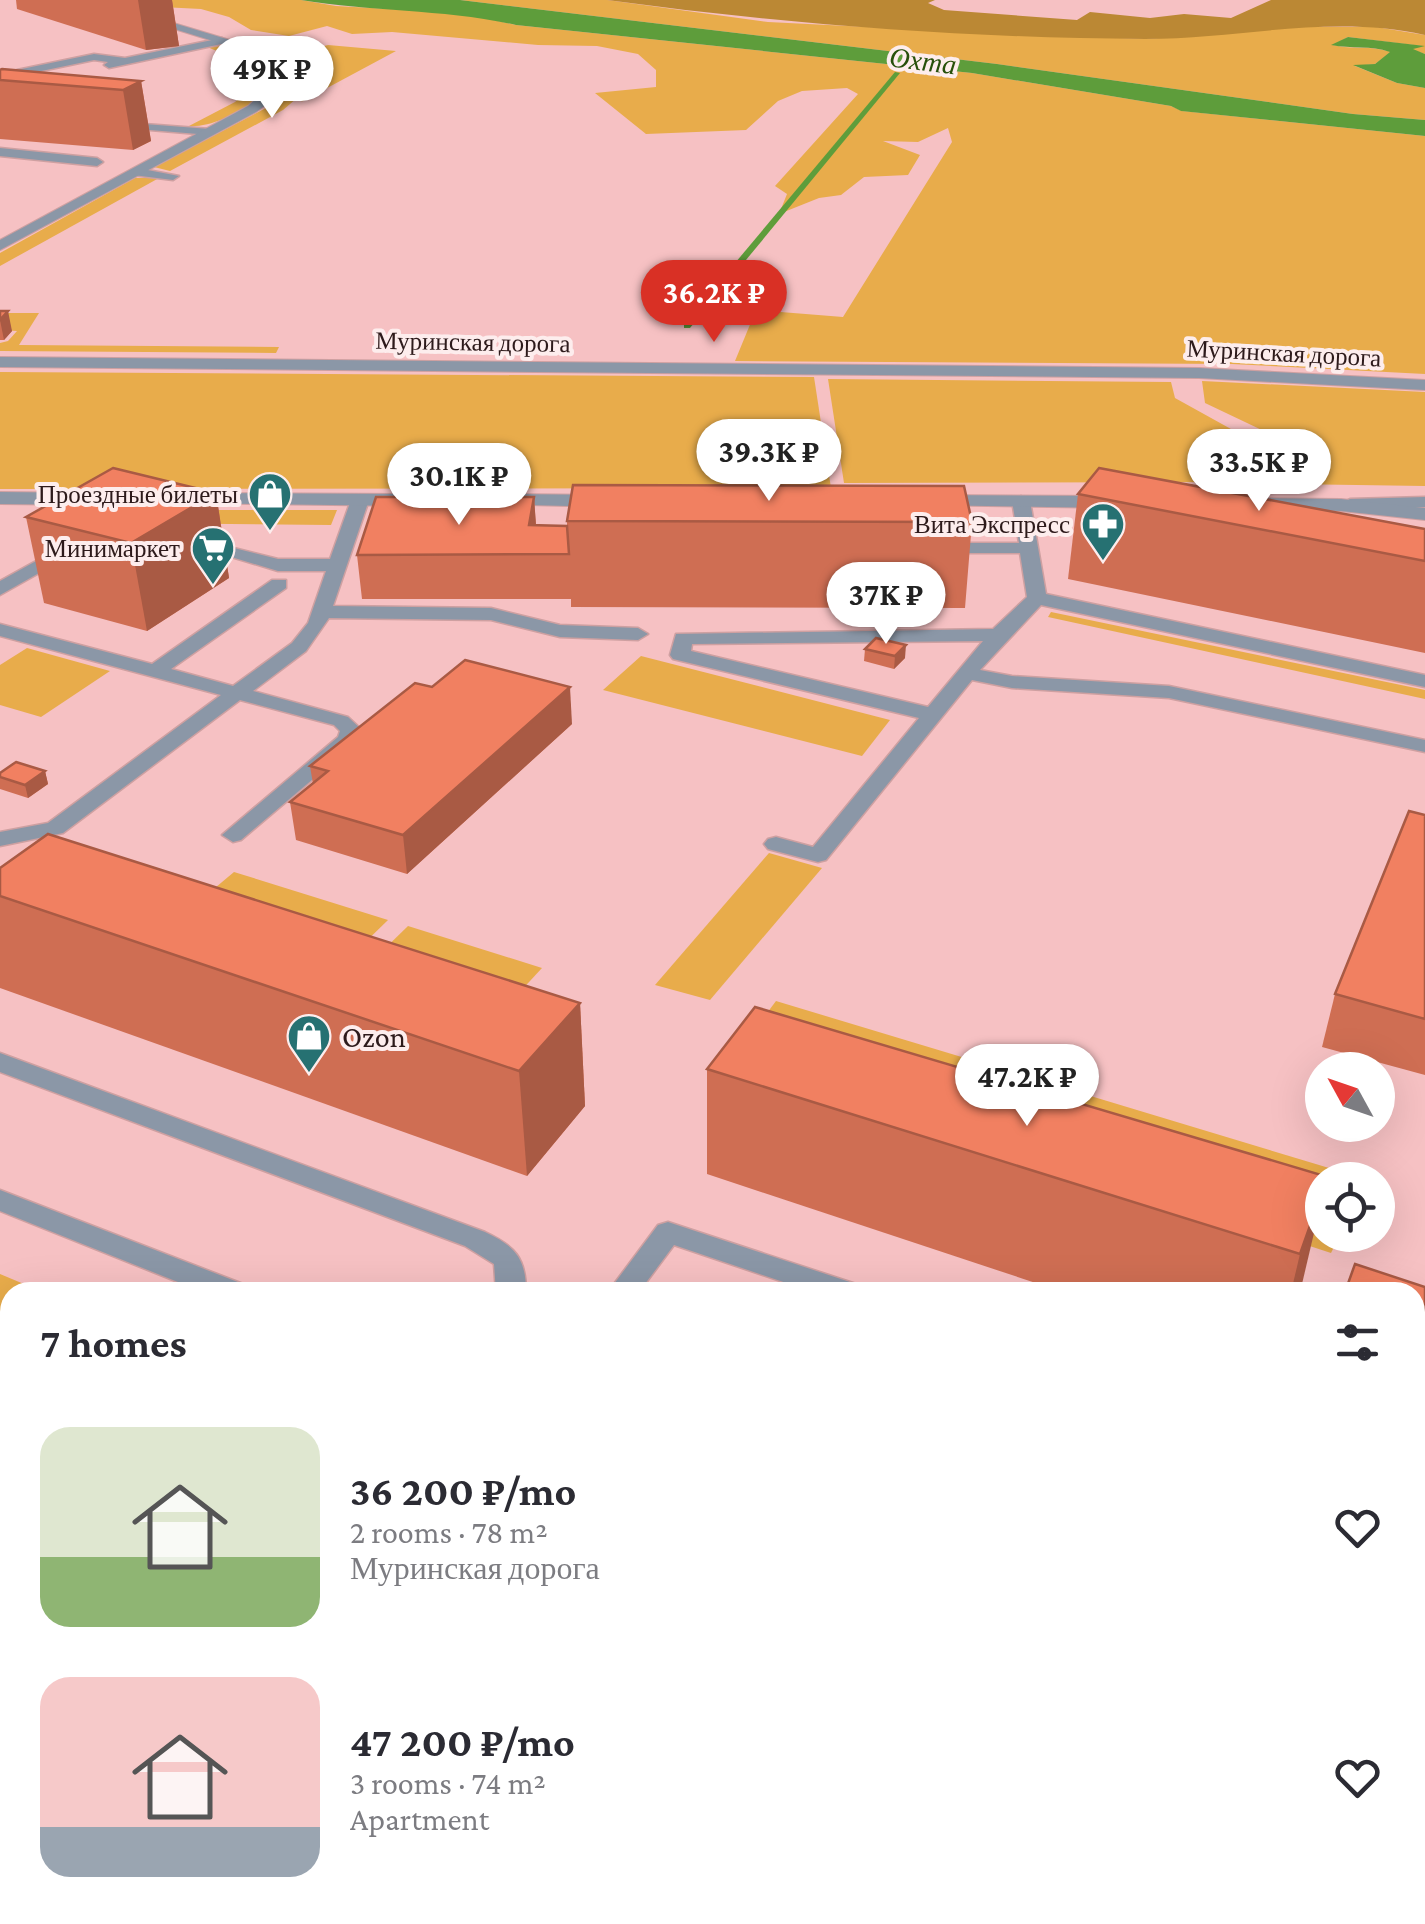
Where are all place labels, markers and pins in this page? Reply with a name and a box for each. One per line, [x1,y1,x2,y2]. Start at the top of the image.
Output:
pin: 49K ₽ [202,36,342,121]
pin: 36.2K ₽ [622,260,806,345]
pin: 39.3K ₽ [677,419,861,504]
pin: 33.5K ₽ [1167,429,1351,514]
pin: 30.1K ₽ [367,443,551,528]
shop icon: Проездные билеты [247,471,293,532]
place label: Проездные билеты [38,481,238,508]
pharmacy icon: Вита Экспресс [1080,501,1126,562]
place label: Вита Экспресс [914,511,1070,538]
supermarket icon: Минимаркет [190,525,236,586]
place label: Минимаркет [45,535,180,562]
pin: 37K ₽ [816,562,956,647]
shop icon: Ozon [286,1013,332,1074]
place label: Ozon [342,1020,406,1053]
pin: 47.2K ₽ [935,1044,1119,1129]

